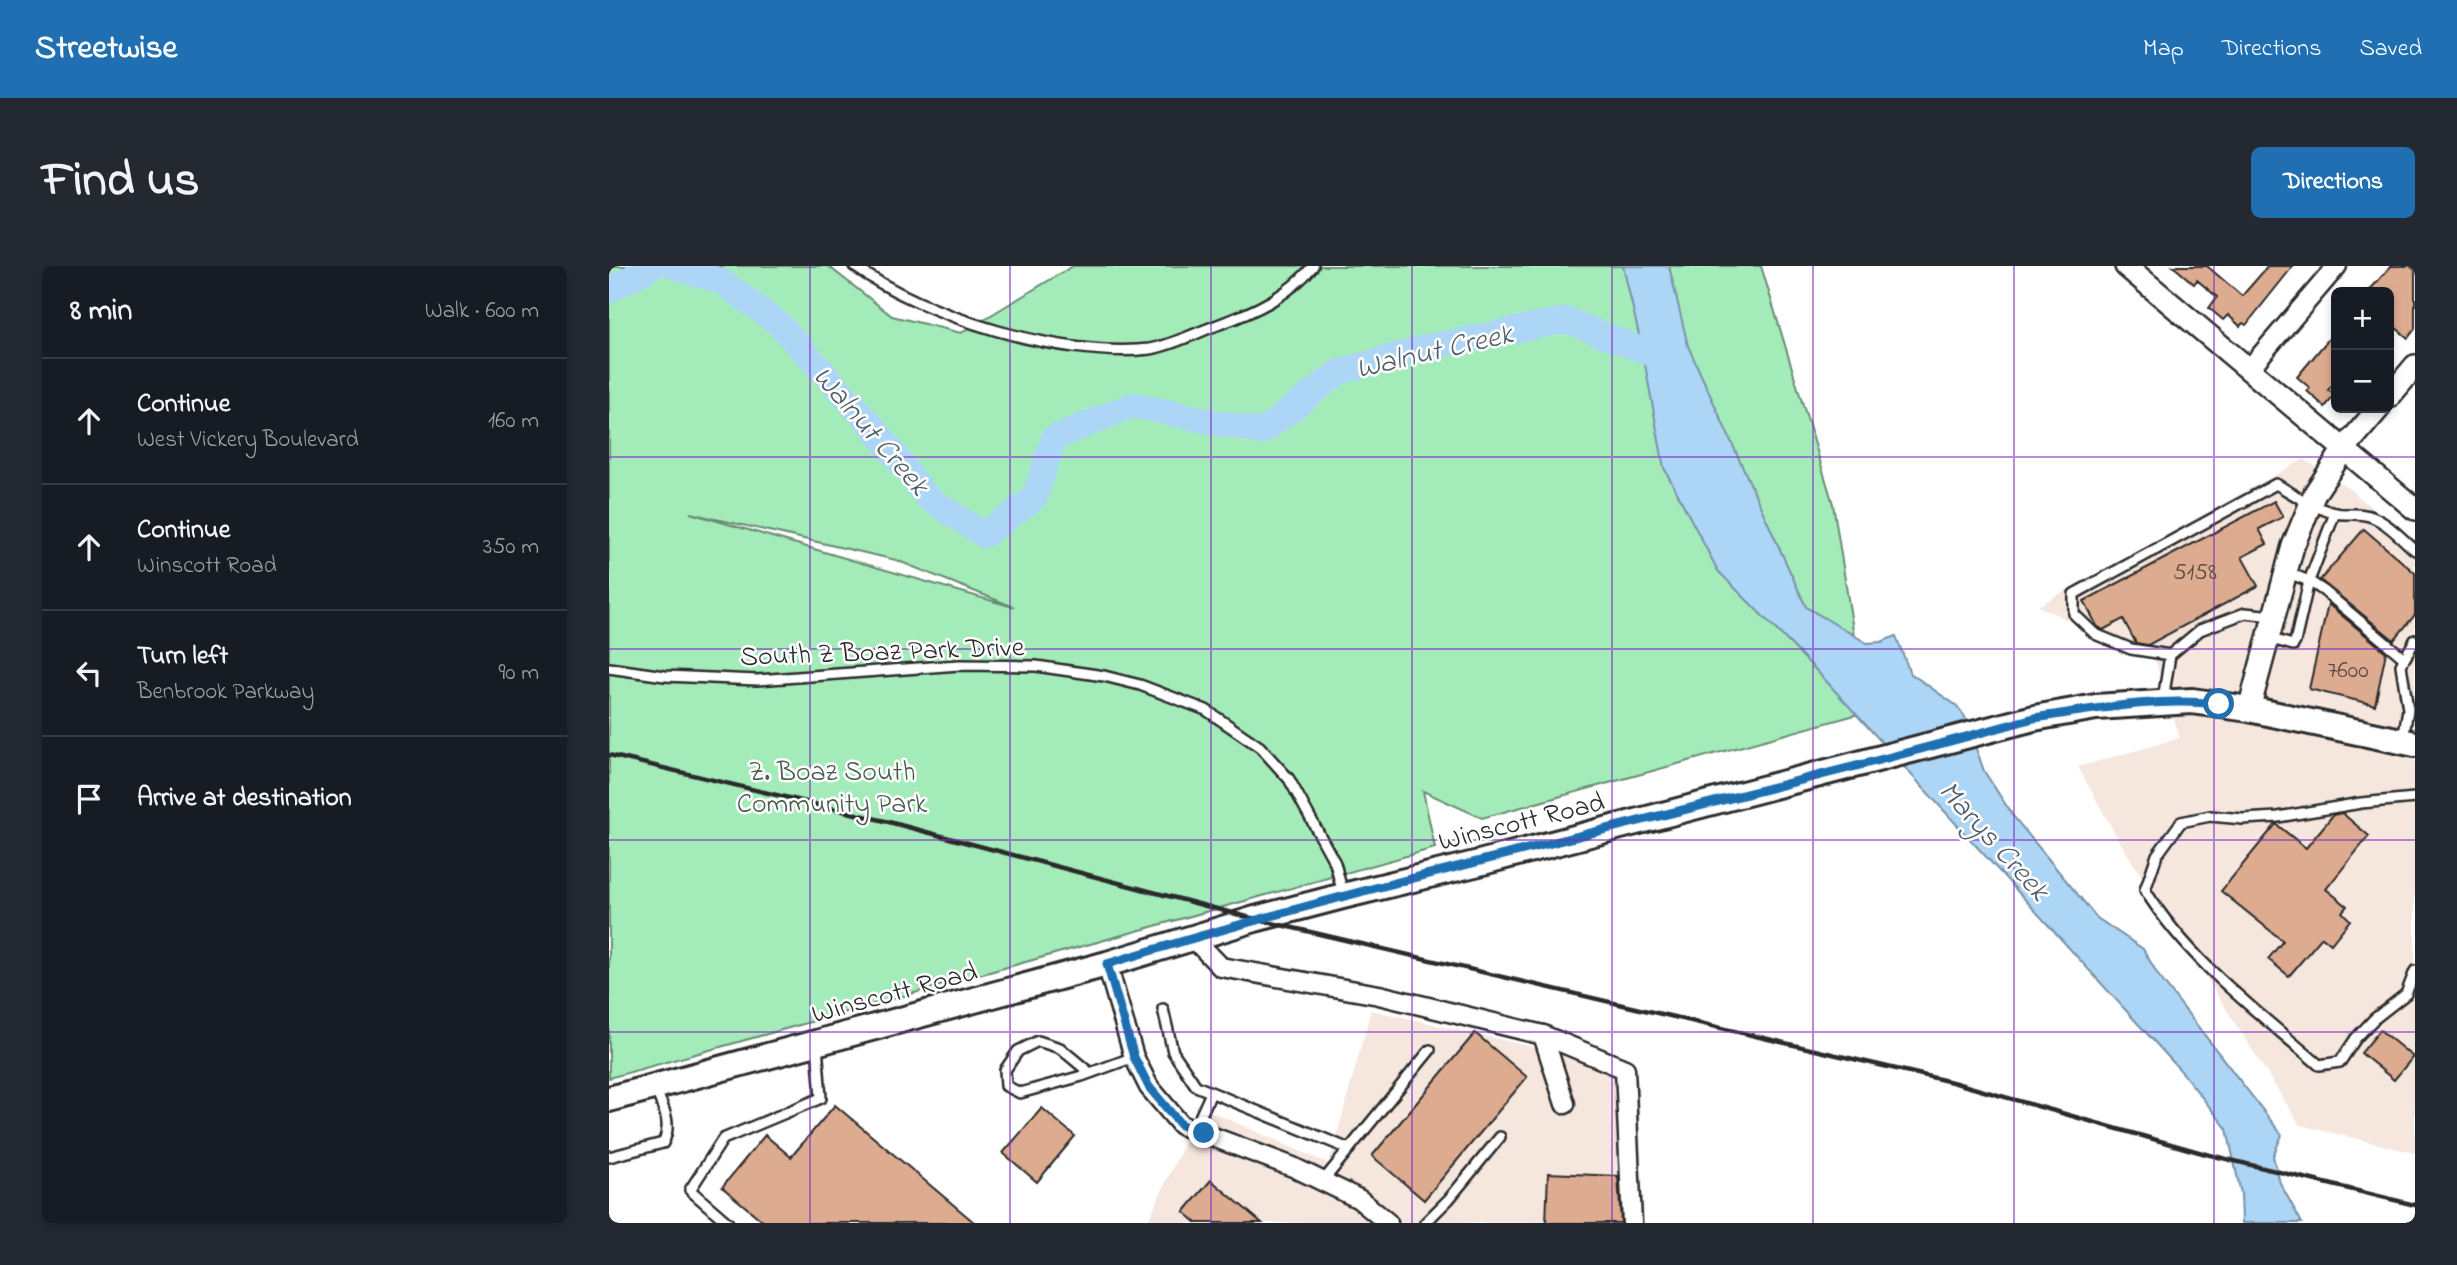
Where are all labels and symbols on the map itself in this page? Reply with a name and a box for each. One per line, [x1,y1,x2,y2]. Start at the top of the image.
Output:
water label: Walnut Creek [1352,313,1519,392]
water label: Walnut Creek [801,357,940,508]
house number: 5158 [2173,556,2217,591]
street label: South Z Boaz Park Drive [739,628,1025,679]
house number: 7600 [2327,654,2369,689]
route start [2203,688,2234,719]
park label: Z. Boaz South Community Park [737,753,928,826]
water label: Marys Creek [1927,772,2060,913]
street label: Winscott Road [1434,783,1609,864]
street label: Winscott Road [808,953,983,1036]
route end [1188,1117,1219,1148]

